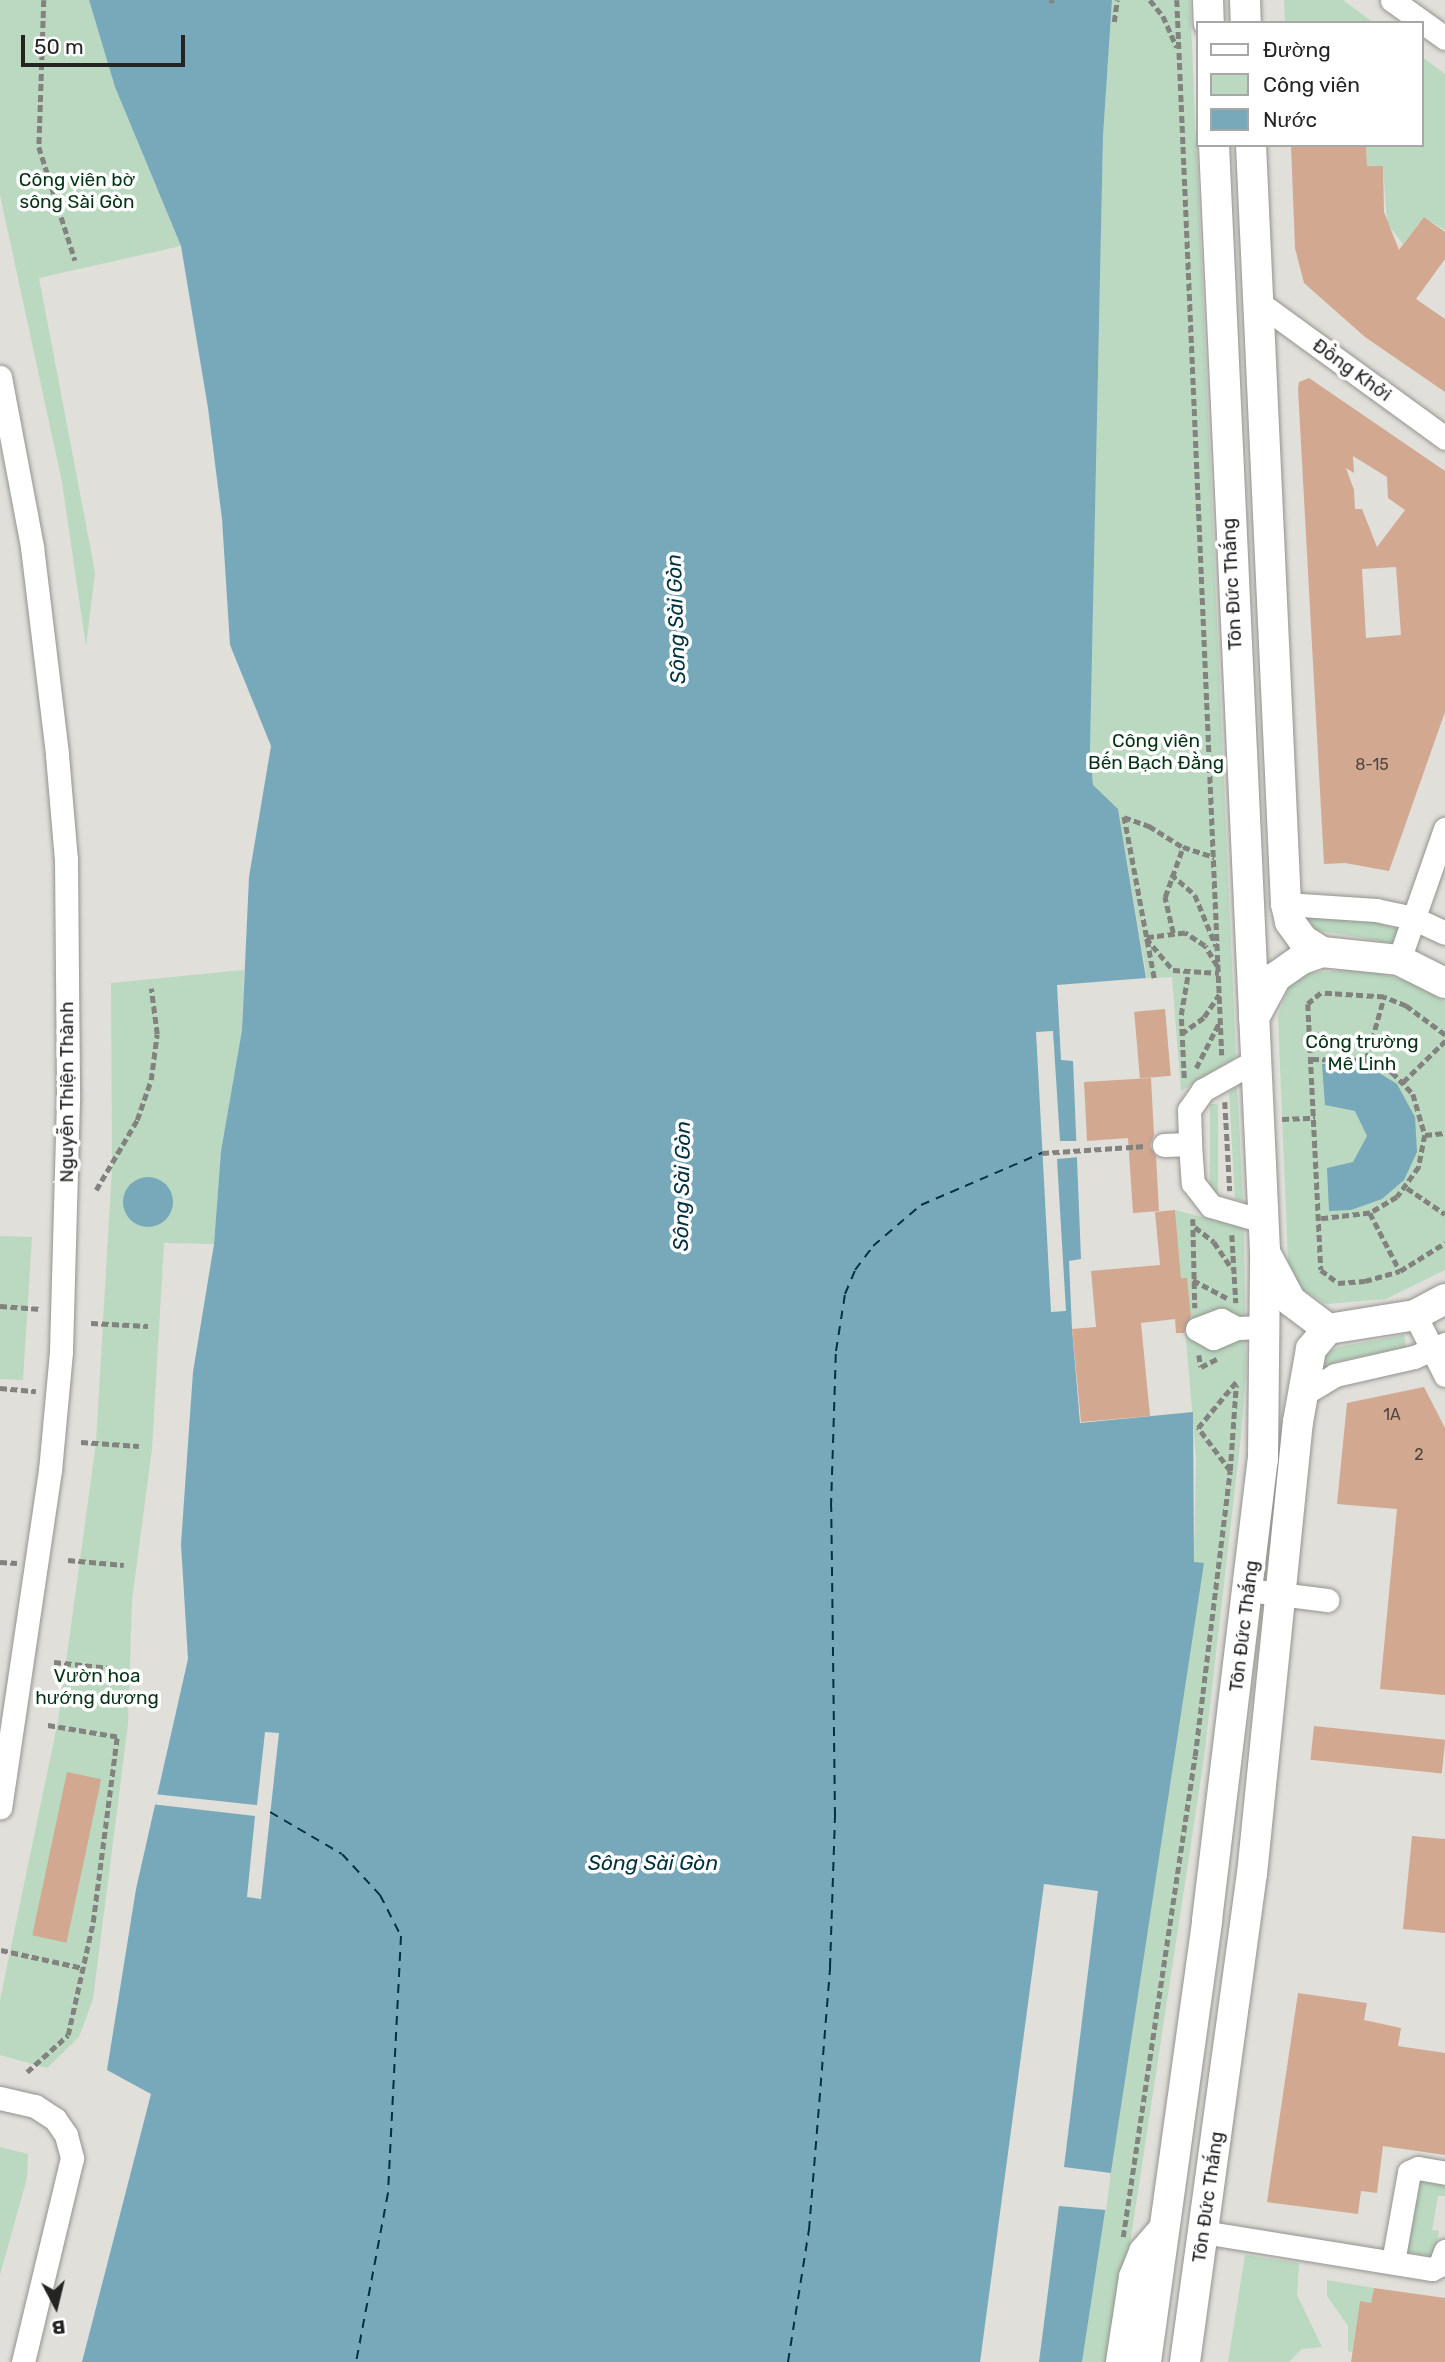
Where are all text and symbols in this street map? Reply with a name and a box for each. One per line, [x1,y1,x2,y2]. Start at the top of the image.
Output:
scale bar [24,21,189,65]
legend [1196,21,1424,147]
text: 50 m [34,34,84,59]
text: Đường [1263,37,1331,62]
text: Công viên [1263,72,1360,97]
text: Nước [1263,107,1317,132]
park label: Công viên bờ sông Sài Gòn [19,169,135,213]
street label: Ðồng Khởi [1309,334,1395,406]
street label: Tôn Ðức Thắng [1217,518,1247,650]
water label: Sông Sài Gòn [661,553,691,685]
park label: Công viên Bến Bạch Đằng [1088,730,1224,774]
house number: 8-15 [1355,755,1389,775]
street label: Nguyễn Thiện Thành [56,1001,78,1183]
park label: Công trường Mê Linh [1306,1031,1418,1075]
water label: Sông Sài Gòn [668,1121,696,1251]
house number: 1A [1383,1405,1401,1425]
house number: 2 [1414,1445,1424,1465]
street label: Tôn Đức Thắng [1225,1559,1263,1693]
park label: Vườn hoa hướng dương [37,1665,157,1709]
water label: Sông Sài Gòn [588,1850,718,1876]
street label: Tôn Đức Thắng [1188,2130,1228,2264]
north arrow [21,2271,91,2341]
text: B [51,2315,67,2340]

